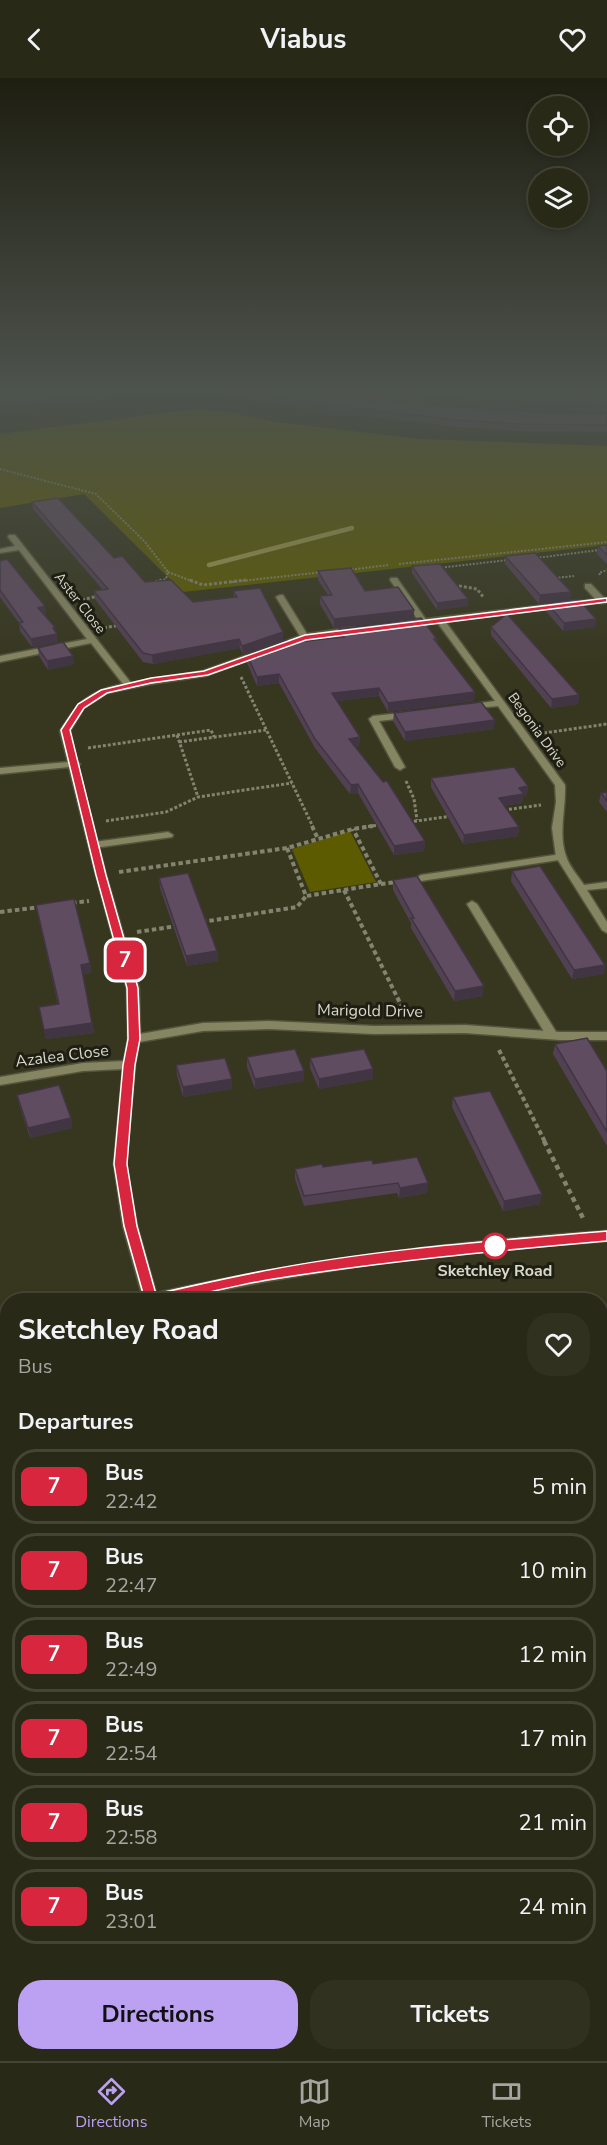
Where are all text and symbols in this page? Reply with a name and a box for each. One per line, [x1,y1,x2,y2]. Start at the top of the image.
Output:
text: Viabus [261,21,346,58]
icon: back [18,23,51,56]
icon: heart [556,23,589,56]
map controls [528,96,588,228]
button: locate [528,96,588,156]
button: layers [528,168,588,228]
street label: Aster Close [50,568,110,638]
street label: Begonia Drive [503,689,571,771]
line badge: 7 [106,940,144,980]
text: 7 [119,946,131,974]
street label: Marigold Drive [317,999,423,1023]
street label: Azalea Close [14,1039,110,1073]
marker: Sketchley Road [482,1233,508,1259]
place label: Sketchley Road [438,1260,552,1282]
text: Sketchley Road [18,1311,219,1349]
button: heart [527,1313,590,1376]
text: Bus [18,1353,52,1380]
text: Departures [18,1407,133,1437]
text: Bus [105,1458,144,1488]
text: 7 [48,1472,60,1500]
text: 5 min [532,1472,587,1502]
text: 22:42 [105,1488,158,1515]
text: Bus [105,1542,144,1572]
text: 7 [48,1556,60,1584]
text: 10 min [519,1556,587,1586]
text: 22:47 [105,1572,158,1599]
text: Bus [105,1626,144,1656]
text: 7 [48,1640,60,1668]
text: 12 min [519,1640,587,1670]
text: 22:49 [105,1656,158,1683]
text: Bus [105,1710,144,1740]
text: 7 [48,1724,60,1752]
text: 17 min [519,1724,587,1754]
text: 22:54 [105,1740,158,1767]
text: Bus [105,1794,144,1824]
text: 7 [48,1808,60,1836]
text: 21 min [519,1808,587,1838]
text: 22:58 [105,1824,158,1851]
text: Bus [105,1878,144,1908]
text: 7 [48,1892,60,1920]
text: 24 min [519,1892,587,1922]
text: 23:01 [105,1908,158,1935]
button: Directions [18,1980,298,2049]
button: Tickets [310,1980,590,2049]
tab: Directions [75,2075,147,2133]
tab: Map [298,2075,331,2133]
tab: Tickets [481,2075,532,2133]

